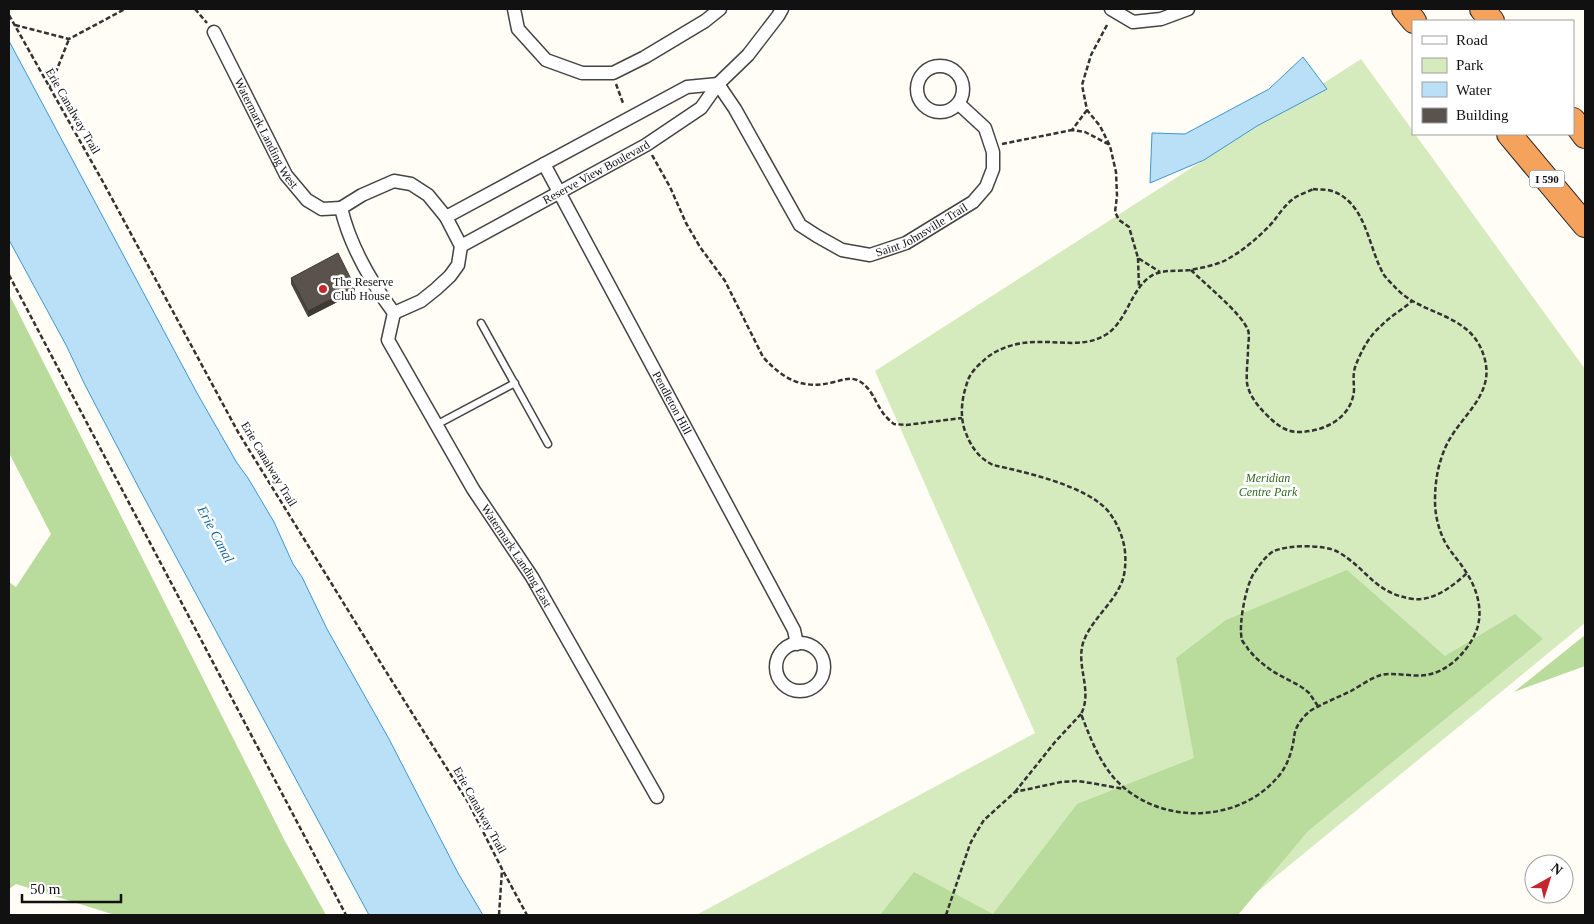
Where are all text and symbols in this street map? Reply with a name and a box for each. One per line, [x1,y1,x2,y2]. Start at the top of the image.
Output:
legend [1412,20,1574,135]
text: Road [1456,32,1488,48]
text: Park [1456,57,1484,73]
street label: Erie Canalway Trail [43,66,104,157]
street label: Watermark Landing West [231,76,302,192]
text: Water [1456,82,1491,98]
text: Building [1456,107,1509,123]
street label: Reserve View Boulevard [540,137,652,207]
road number: I 590 [1530,170,1564,188]
street label: Saint Johnsville Trail [874,200,970,260]
place label: The Reserve Club House [333,275,393,303]
marker: The Reserve Club House [317,283,329,295]
street label: Pendleton Hill [649,369,695,437]
street label: Erie Canalway Trail [238,419,300,510]
park label: Meridian Centre Park [1239,471,1298,499]
street label: Watermark Landing East [478,502,555,610]
water label: Erie Canal [194,503,237,565]
street label: Erie Canalway Trail [450,764,510,856]
north arrow [1524,854,1574,904]
text: N [1548,860,1566,878]
scale bar [22,872,121,904]
text: 50 m [30,881,61,897]

